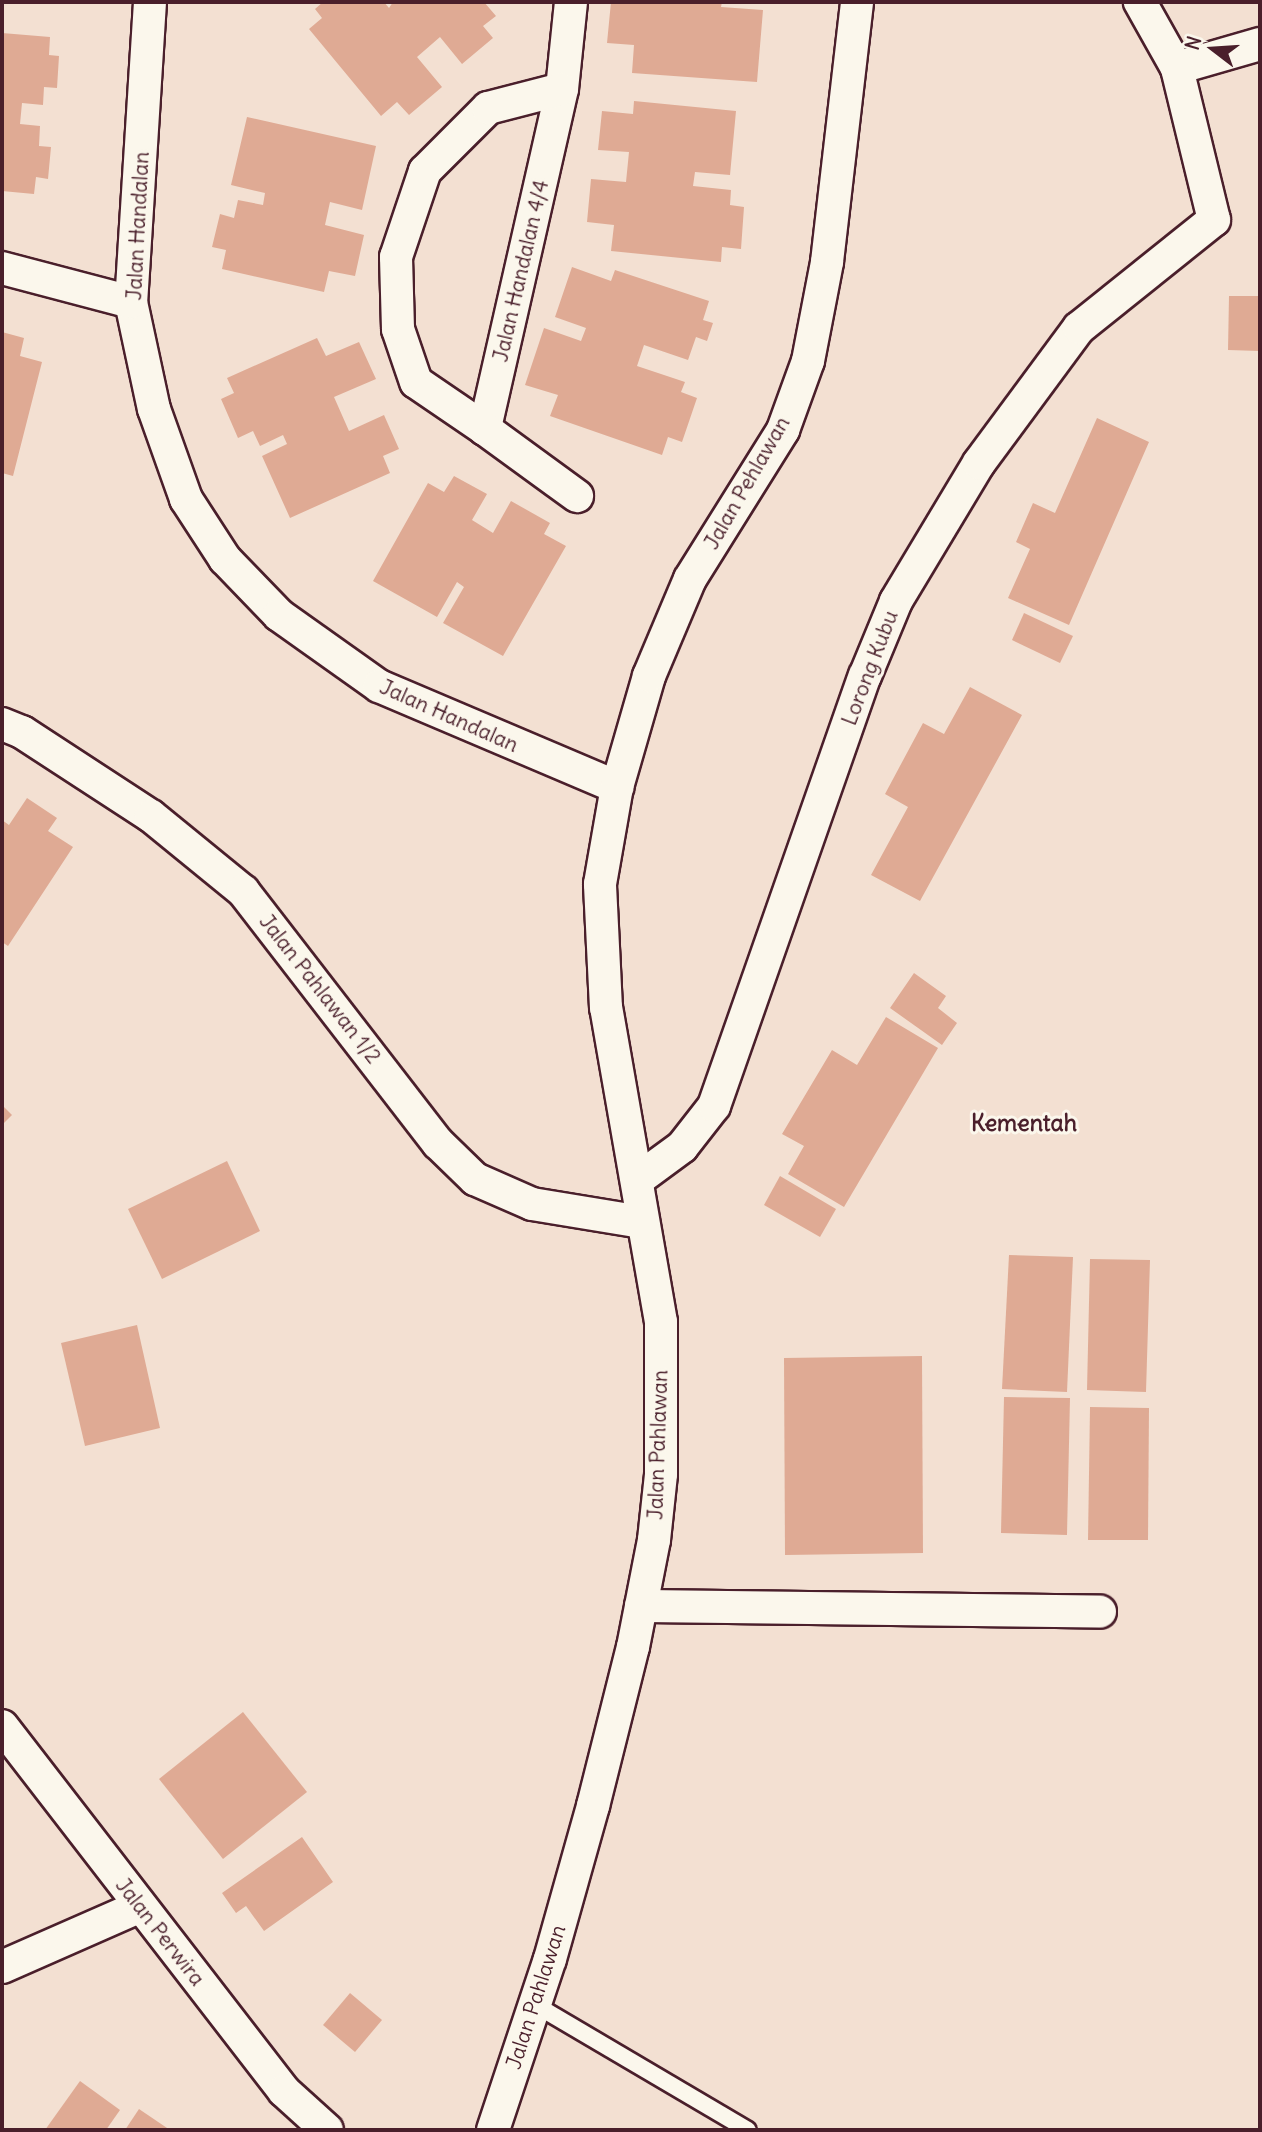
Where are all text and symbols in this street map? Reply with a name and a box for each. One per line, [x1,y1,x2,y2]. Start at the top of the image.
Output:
north arrow [1178,14,1248,84]
text: N [1180,33,1206,53]
street label: Jalan Handalan [122,151,154,301]
street label: Jalan Handalan 4/4 [488,178,554,364]
street label: Jalan Pehlawan [699,412,795,554]
street label: Lorong Kubu [837,607,903,729]
street label: Jalan Handalan [376,674,522,758]
street label: Jalan Pahlawan 1/2 [254,909,386,1069]
district label: Kementah [971,1109,1077,1137]
street label: Jalan Pahlawan [643,1370,673,1520]
street label: Jalan Perwira [110,1873,210,1991]
street label: Jalan Pahlawan [501,1922,571,2072]

